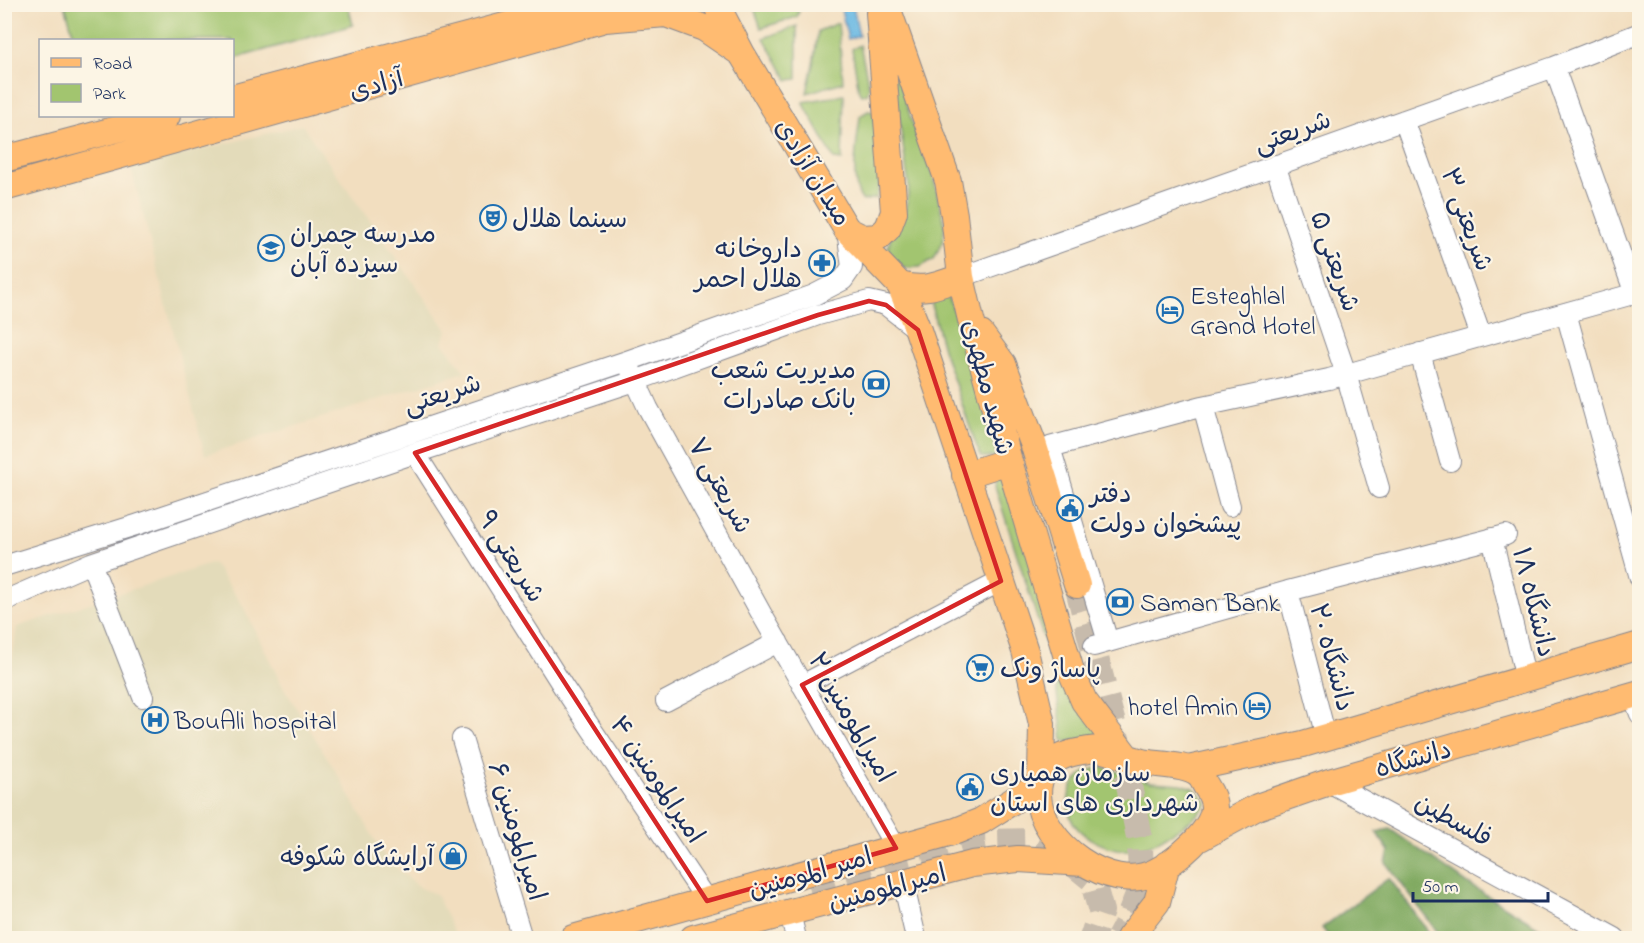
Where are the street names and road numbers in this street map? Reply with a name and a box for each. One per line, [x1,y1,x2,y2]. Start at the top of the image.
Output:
street label: آزادی [345,61,410,113]
street label: شریعتی [1249,102,1337,165]
street label: میدان آزادی [763,112,860,235]
street label: شریعتی ۳ [1429,163,1501,277]
street label: شریعتی ۵ [1298,206,1368,317]
street label: شهید مطهری [950,316,1022,460]
street label: شریعتی [399,365,487,426]
street label: شریعتی ۷ [676,431,760,541]
street label: شریعتی ۹ [466,504,553,611]
street label: دانشگاه ۱۸ [1500,544,1564,662]
street label: دانشگاه ۲۰ [1297,600,1363,716]
street label: امیرالمومنین ۲ [797,646,902,791]
street label: امیرالمومنین ۴ [599,709,712,852]
street label: دانشگاه [1371,732,1456,790]
street label: امیرالمومنین ۶ [476,758,554,906]
street label: فلسطین [1407,785,1498,859]
street label: امیر المومنین [744,839,877,911]
street label: امیرالمومنین [824,856,951,924]

